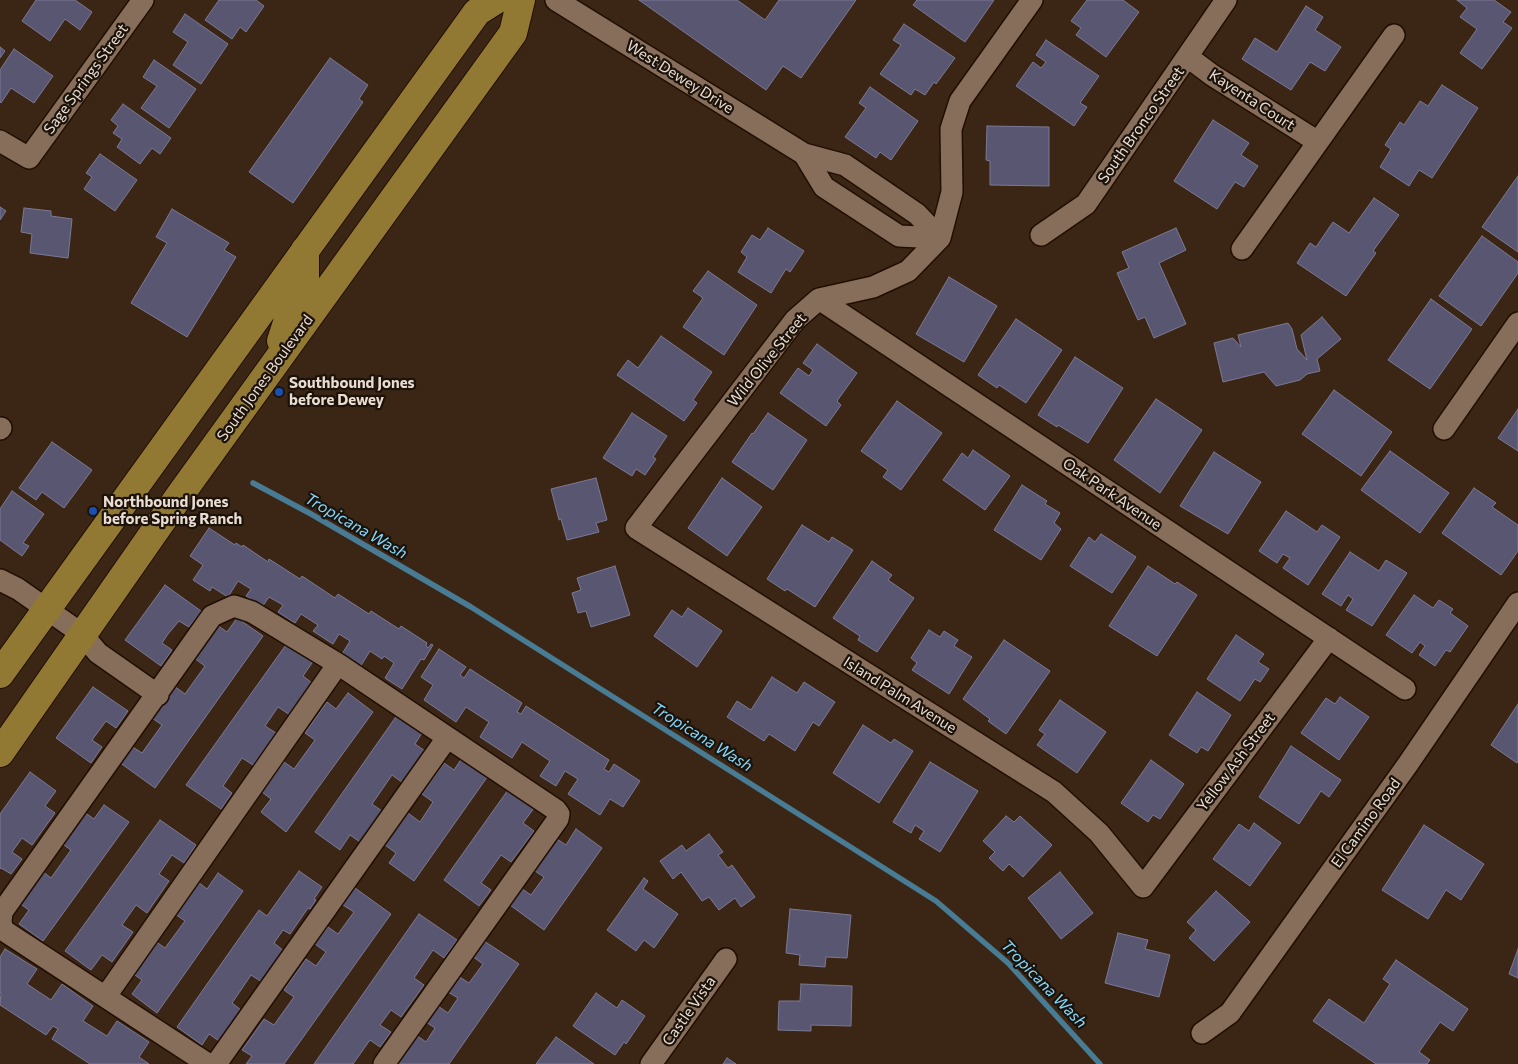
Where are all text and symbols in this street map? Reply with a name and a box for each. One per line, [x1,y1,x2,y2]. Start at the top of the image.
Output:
street label: Sage Springs Street [40,20,132,138]
street label: West Dewey Drive [623,37,737,117]
street label: South Bronco Street [1094,63,1188,187]
street label: Kayenta Court [1206,66,1298,134]
street label: Wild Olive Street [724,310,810,410]
street label: South Jones Boulevard [213,311,317,445]
place label: Southbound Jones before Dewey [289,374,415,409]
marker: Southbound Jones before Dewey [273,386,285,398]
street label: Oak Park Avenue [1059,454,1165,534]
water label: Tropicana Wash [301,489,411,563]
place label: Northbound Jones before Spring Ranch [103,493,242,528]
marker: Northbound Jones before Spring Ranch [87,505,99,517]
street label: Island Palm Avenue [840,653,960,737]
water label: Tropicana Wash [648,698,756,776]
street label: Yellow Ash Street [1193,709,1279,815]
street label: El Camino Road [1328,775,1404,871]
water label: Tropicana Wash [997,936,1091,1032]
street label: Castle Vista [659,973,719,1049]

